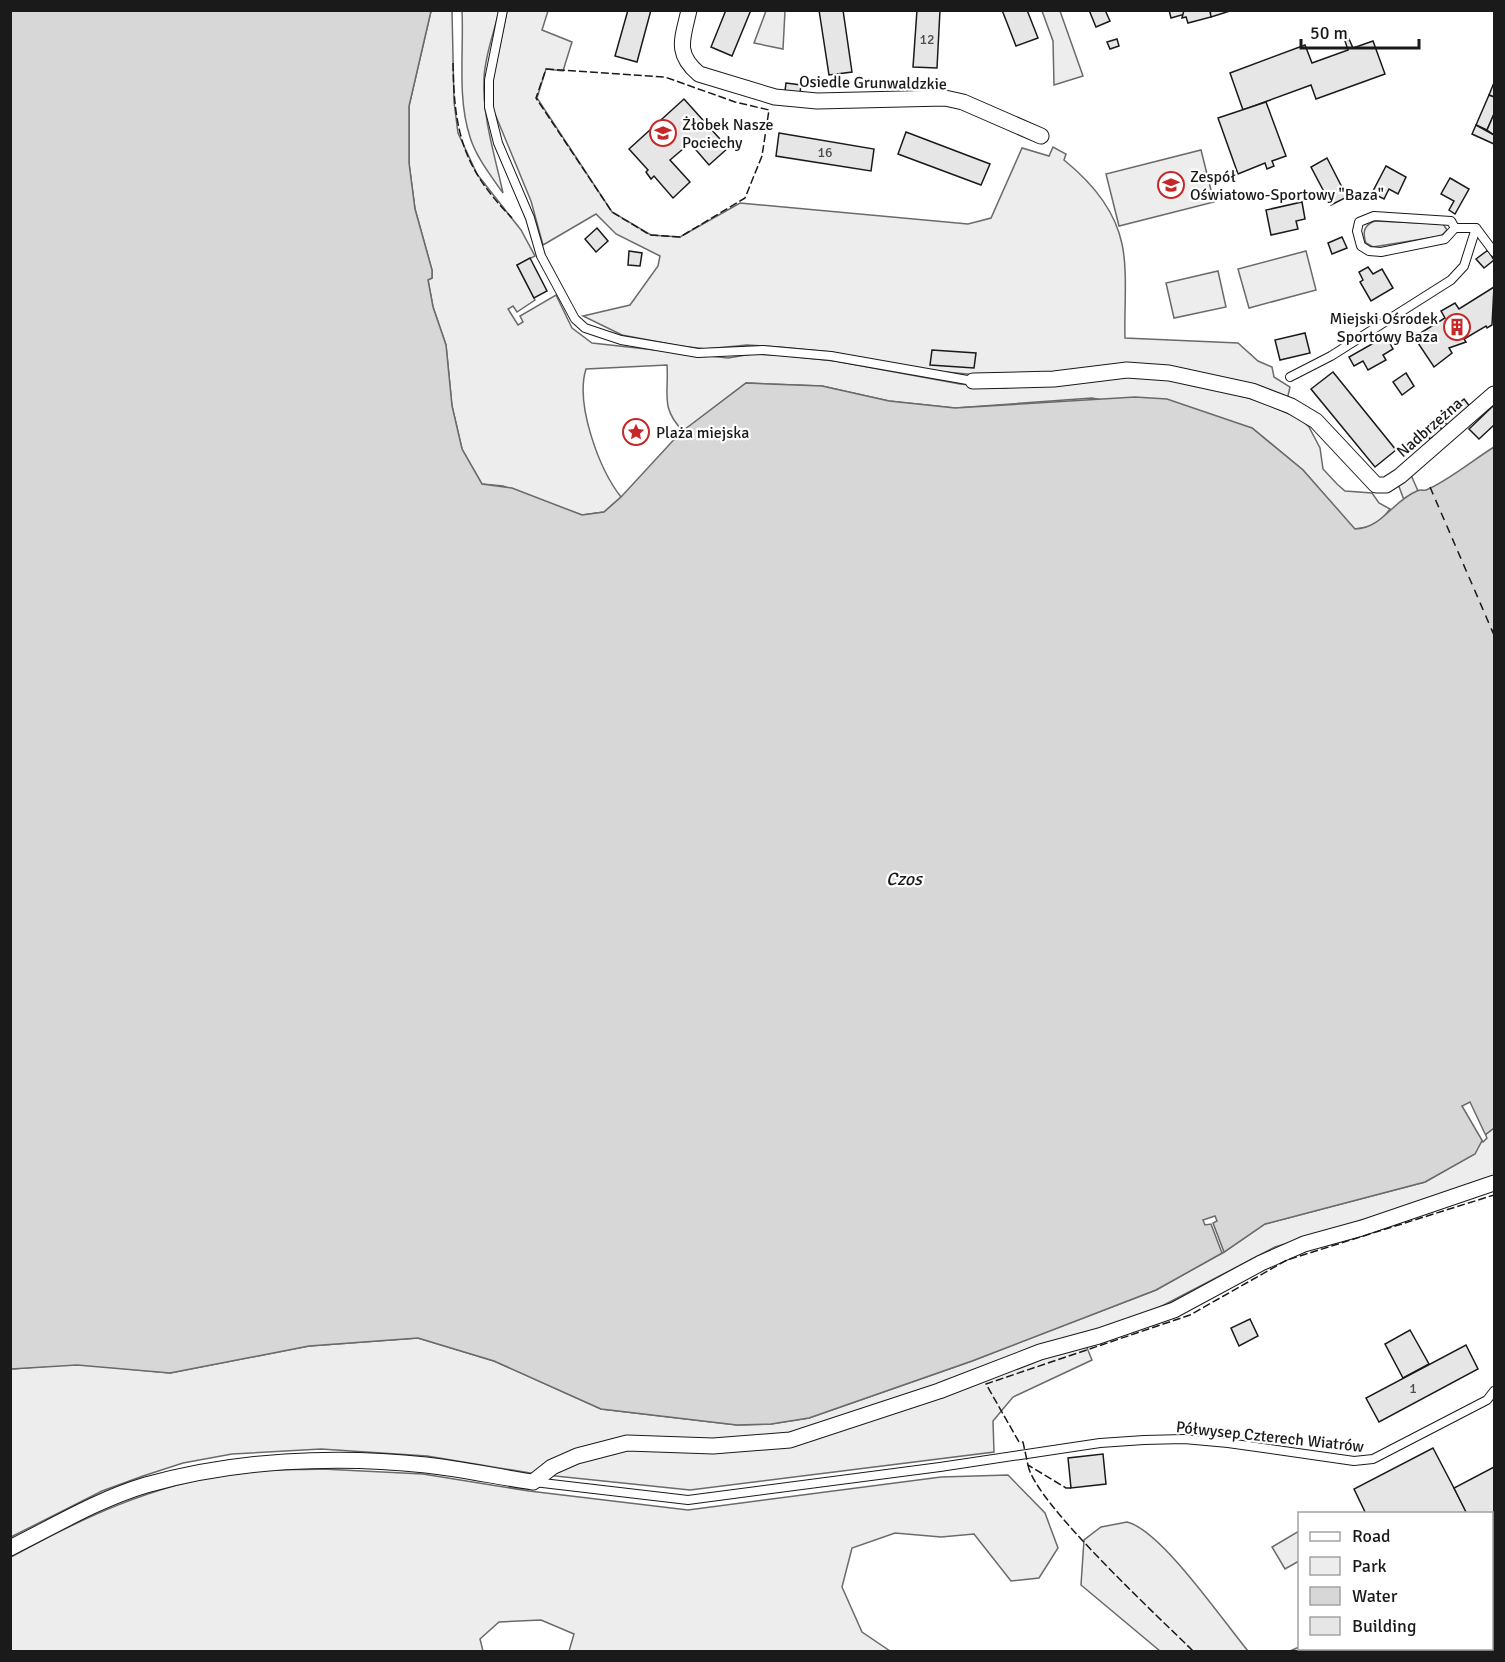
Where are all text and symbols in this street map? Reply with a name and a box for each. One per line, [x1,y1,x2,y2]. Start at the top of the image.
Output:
scale bar [1301,12,1420,50]
text: 50 m [1310,22,1348,44]
house number: 12 [919,31,935,48]
street label: Osiedle Grunwaldzkie [799,72,947,94]
place label: Żłobek Nasze Pociechy [682,115,774,153]
school or university icon: Żłobek Nasze Pociechy [648,118,678,148]
house number: 16 [817,144,833,161]
place label: Zespół Oświatowo-Sportowy "Baza" [1190,167,1384,205]
school or university icon: Zespół Oświatowo-Sportowy "Baza" [1156,170,1186,200]
place label: Miejski Ośrodek Sportowy Baza [1330,309,1438,347]
building icon: Miejski Ośrodek Sportowy Baza [1442,312,1472,342]
street label: Nadbrzeżna [1393,394,1467,462]
place icon: Plaża miejska [621,417,651,447]
place label: Plaża miejska [656,423,749,443]
water label: Czos [886,868,924,890]
house number: 1 [1409,1380,1417,1397]
street label: Półwysep Czterech Wiatrów [1175,1417,1365,1457]
legend [1298,1512,1493,1650]
text: Road [1352,1525,1391,1547]
text: Park [1352,1555,1387,1577]
text: Water [1352,1585,1398,1607]
text: Building [1352,1615,1416,1637]

